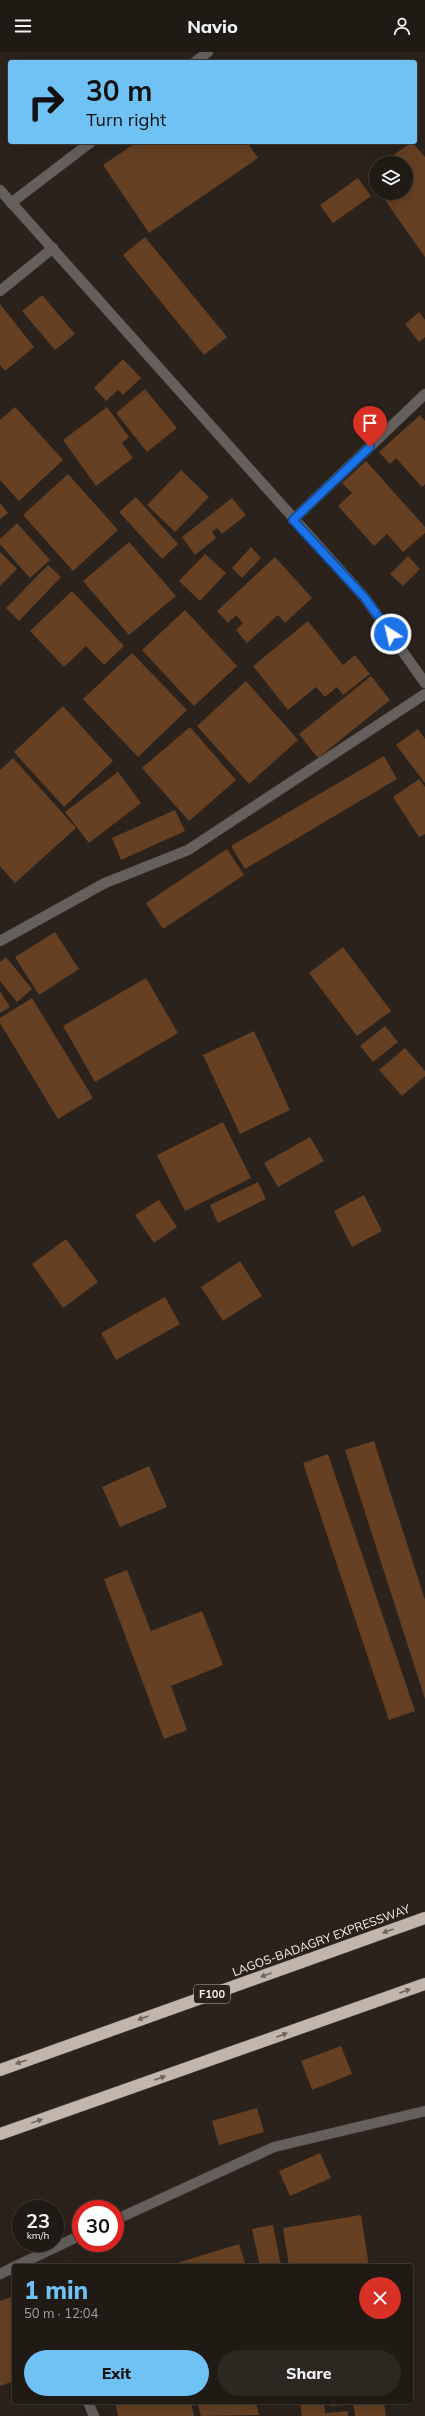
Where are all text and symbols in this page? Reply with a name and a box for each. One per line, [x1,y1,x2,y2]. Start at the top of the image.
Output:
icon: menu [12,15,34,37]
text: Navio [187,15,238,38]
icon: person [391,15,413,37]
text: 30 m [86,73,152,108]
icon: right [20,76,72,128]
text: Turn right [86,108,166,131]
map controls [369,156,413,200]
button: layers [369,156,413,200]
pin [353,406,387,447]
icon: arrive [359,412,381,434]
position arrow [370,613,412,655]
street label: LAGOS-BADAGRY EXPRESSWAY [230,1901,413,1979]
one-way arrow [382,1928,394,1934]
one-way arrow [259,1972,271,1978]
road number: F100 [194,1985,230,2003]
one-way arrow [399,1988,411,1994]
one-way arrow [137,2016,149,2022]
one-way arrow [277,2031,289,2037]
one-way arrow [15,2060,27,2066]
one-way arrow [154,2075,166,2081]
one-way arrow [31,2118,43,2124]
speed limit sign: 30 [72,2200,124,2252]
text: 23 [26,2208,50,2233]
text: km/h [27,2229,49,2242]
text: 1 min [24,2275,88,2305]
button: close [359,2277,401,2319]
text: 50 m · 12:04 [24,2305,98,2321]
button: Exit [24,2350,209,2396]
button: Share [217,2350,401,2396]

